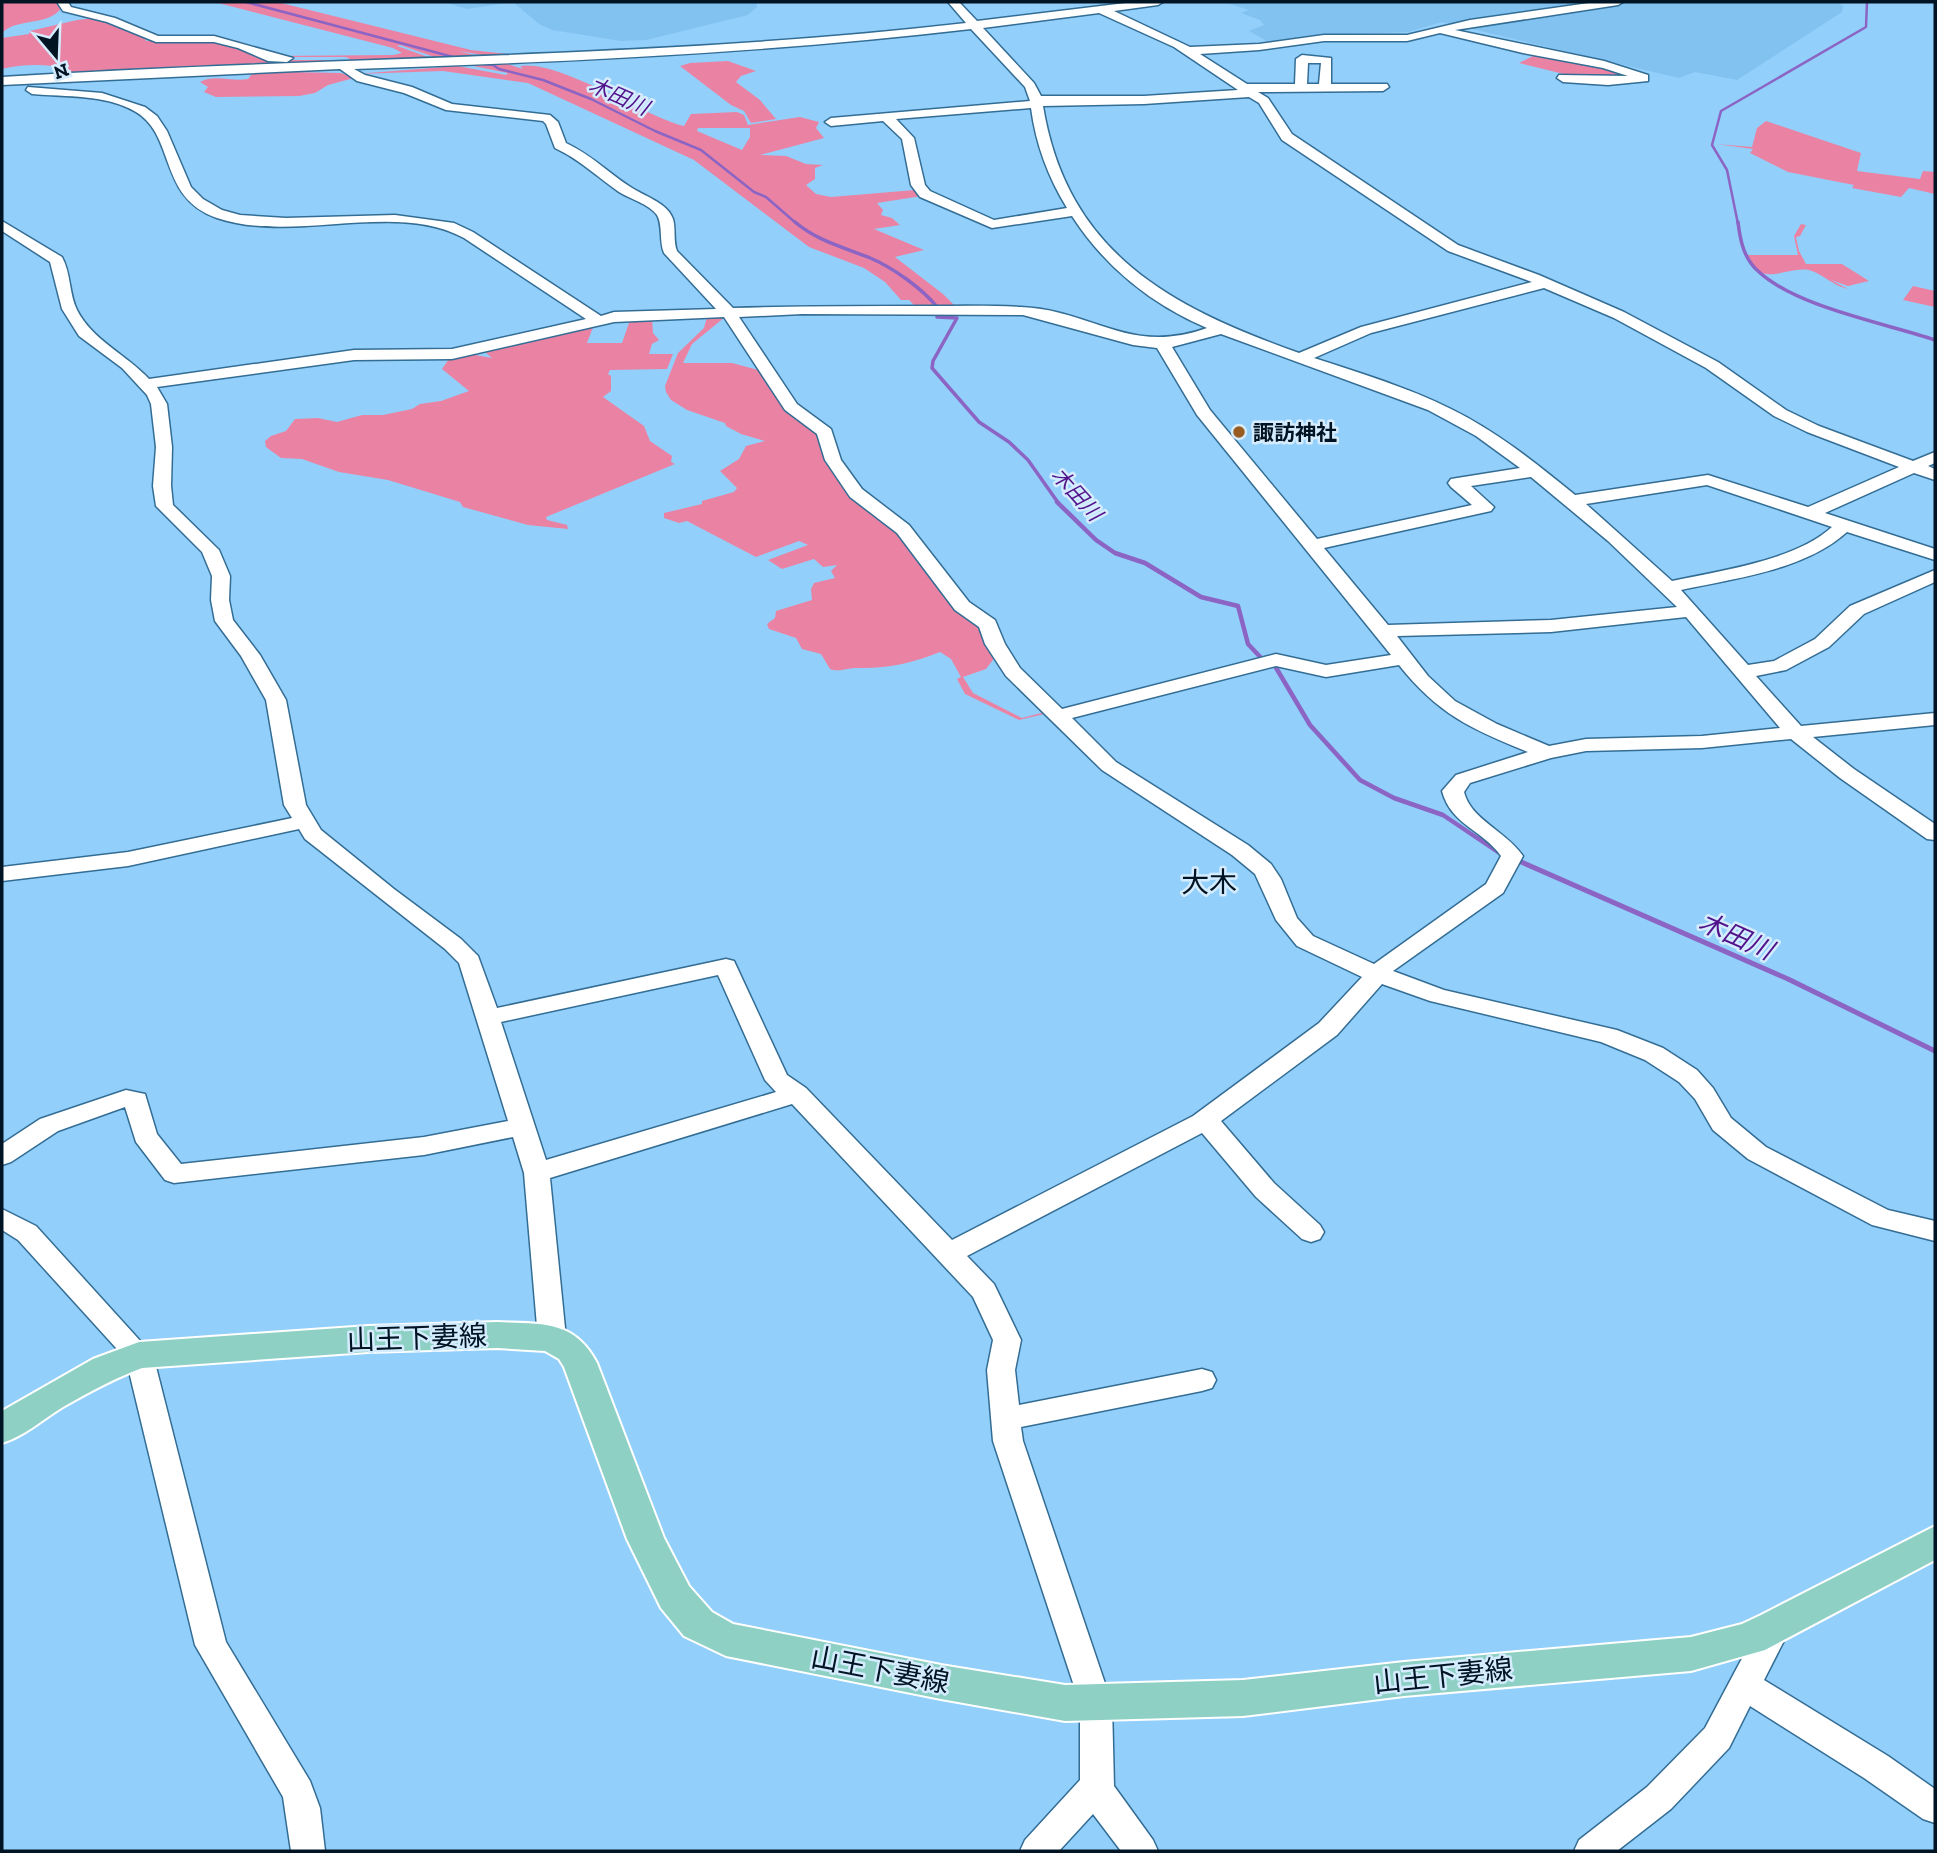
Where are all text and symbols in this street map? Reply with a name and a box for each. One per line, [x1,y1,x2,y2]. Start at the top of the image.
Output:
north arrow [21,21,91,91]
text: N [51,58,72,85]
water label: 木田川 [585,72,655,121]
place label: 諏訪神社 [1253,420,1337,445]
marker: 諏訪神社 [1231,424,1247,440]
water label: 木田川 [1047,462,1109,527]
district label: 大木 [1181,866,1237,899]
water label: 木田川 [1694,906,1781,968]
street label: 山王下妻線 [346,1319,488,1357]
street label: 山王下妻線 [808,1640,952,1700]
street label: 山王下妻線 [1372,1652,1514,1700]

